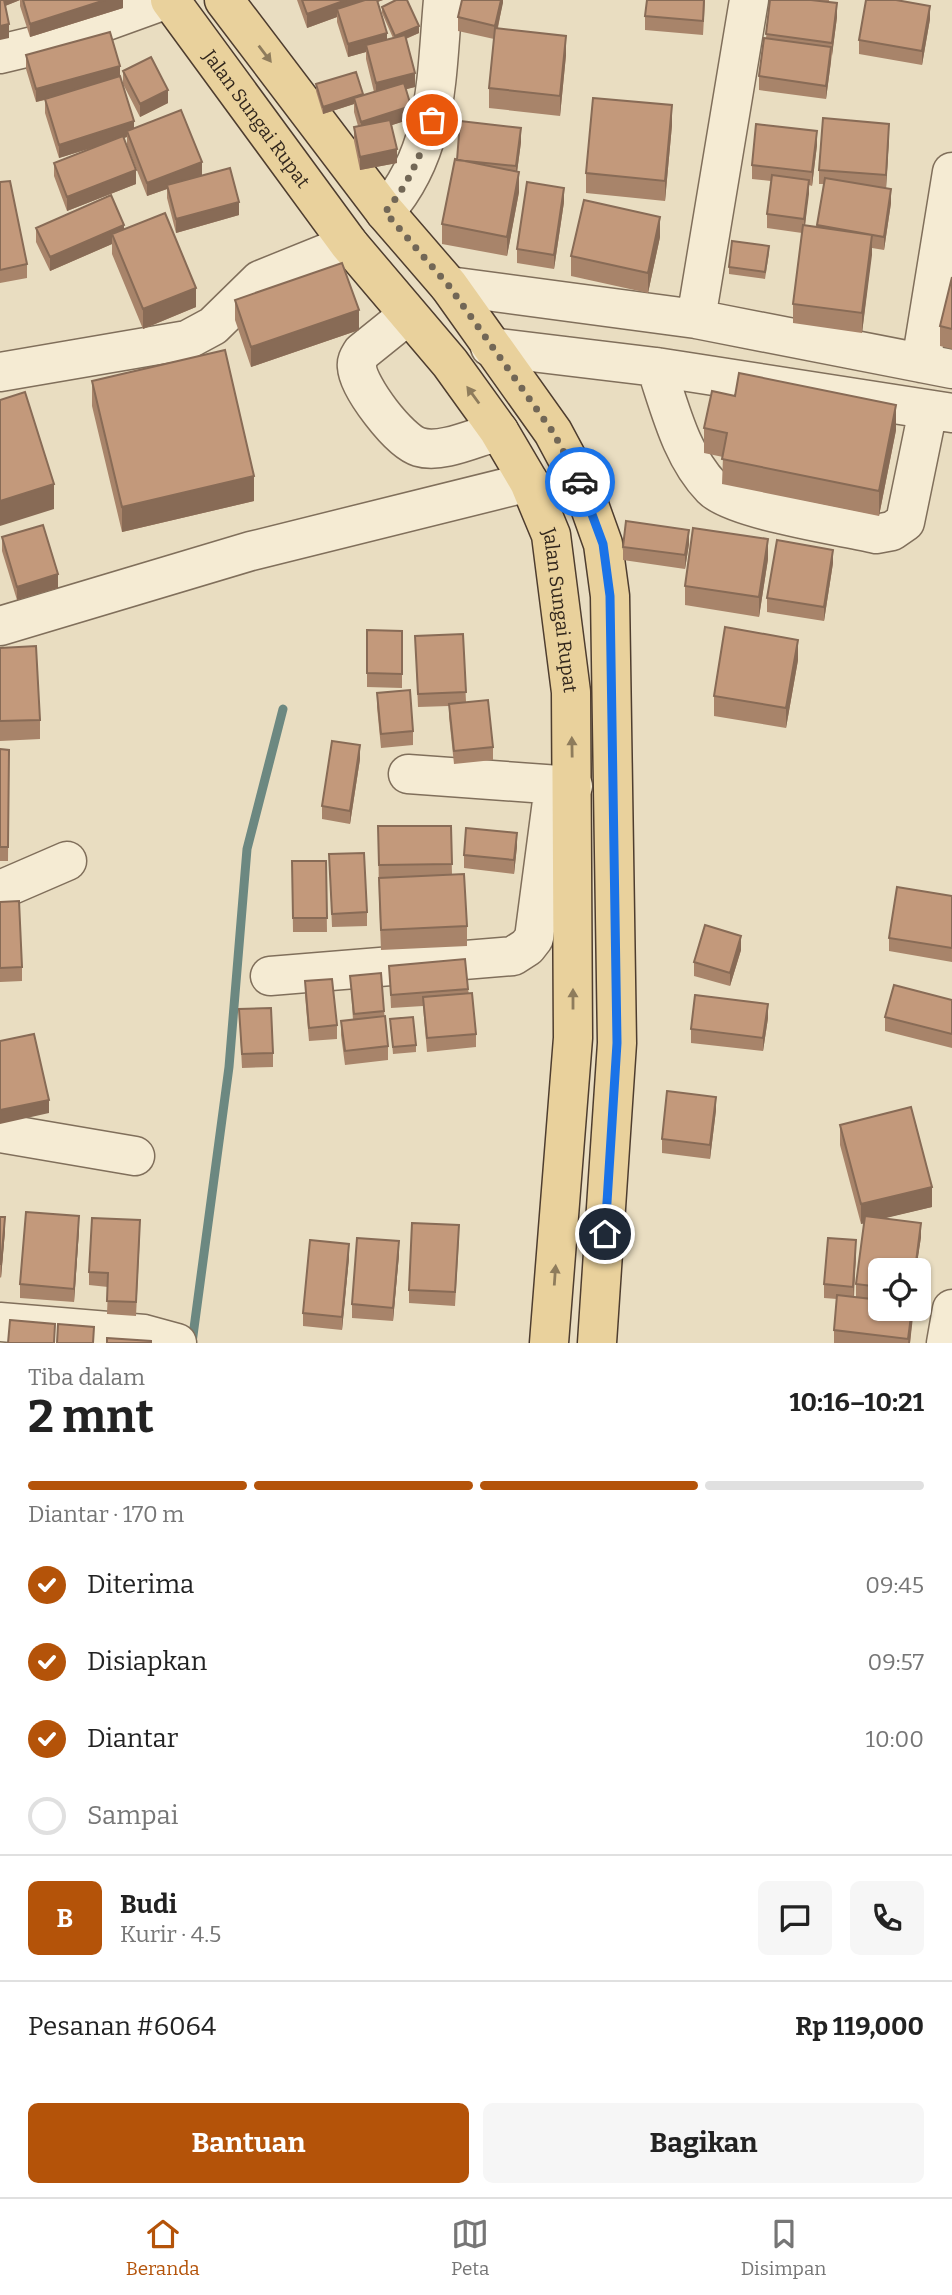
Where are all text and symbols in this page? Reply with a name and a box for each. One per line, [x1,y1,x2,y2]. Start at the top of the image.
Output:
street label: Jalan Sungai Rupat [198,44,315,192]
one-way arrow [258,45,272,64]
pin [402,90,462,150]
icon: bag [413,101,451,139]
one-way arrow [466,386,480,404]
courier [545,447,615,517]
icon: car [561,463,599,501]
street label: Jalan Sungai Rupat [537,523,582,694]
one-way arrow [566,736,578,758]
one-way arrow [567,988,579,1010]
pin [575,1204,635,1264]
icon: home [586,1215,624,1253]
map controls [868,1258,931,1321]
button: locate [868,1258,931,1321]
one-way arrow [550,1264,561,1286]
text: Tiba dalam [28,1363,145,1391]
text: 10:16–10:21 [789,1387,924,1418]
text: 2 mnt [28,1389,154,1444]
text: Diantar · 170 m [28,1500,184,1528]
icon: check [28,1566,66,1604]
text: Diterima [87,1569,194,1600]
text: 09:45 [865,1571,924,1599]
icon: check [28,1643,66,1681]
text: Disiapkan [87,1646,207,1677]
text: 09:57 [868,1648,924,1676]
icon: check [28,1720,66,1758]
text: Diantar [87,1723,178,1754]
text: 10:00 [866,1725,924,1753]
text: Sampai [87,1800,179,1831]
button: chat [758,1881,832,1955]
button: phone [850,1881,924,1955]
text: Budi [120,1889,177,1920]
text: B [57,1903,73,1934]
text: Kurir · 4.5 [120,1920,221,1948]
text: Pesanan #6064 [28,2011,216,2042]
text: Rp 119,000 [795,2011,924,2042]
button: Bantuan [28,2103,469,2183]
button: Bagikan [483,2103,924,2183]
tab: Beranda [126,2215,200,2280]
tab: Peta [451,2215,489,2280]
tab: Disimpan [741,2215,826,2280]

